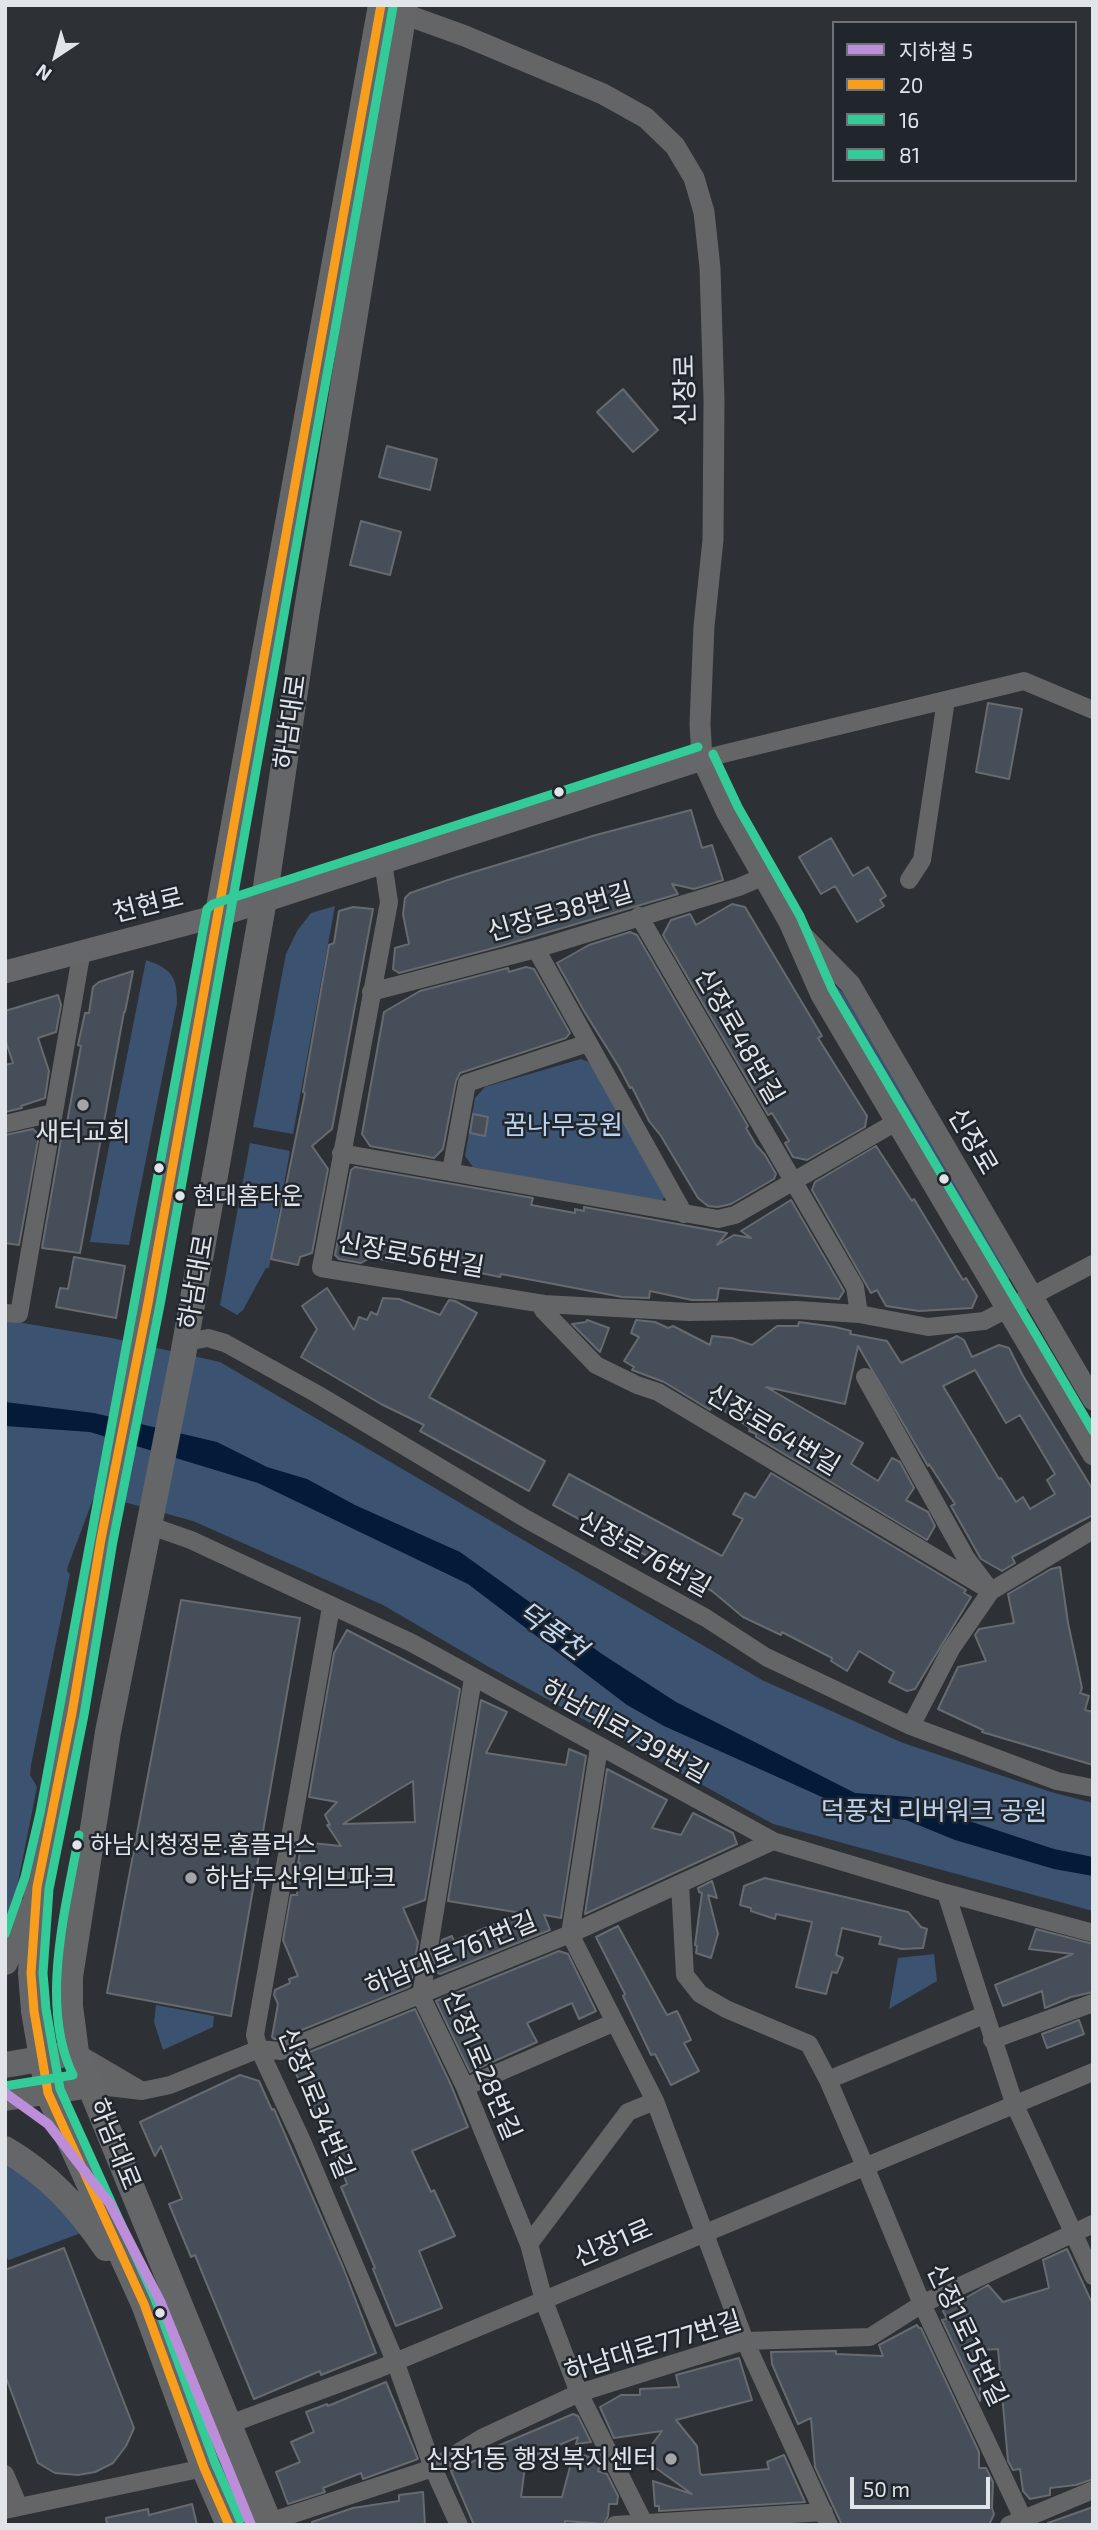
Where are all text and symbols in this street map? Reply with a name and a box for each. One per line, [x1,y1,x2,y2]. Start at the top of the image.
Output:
north arrow [21,21,91,91]
legend [832,21,1077,182]
text: 지하철 5 [899,38,973,63]
text: N [31,60,56,87]
text: 20 [899,72,923,97]
text: 16 [899,107,919,132]
text: 81 [899,142,920,167]
street label: 신장로 [669,354,701,426]
street label: 하남대로 [268,672,312,772]
unlabelled marker [552,785,566,799]
street label: 신장로38번길 [484,876,636,948]
street label: 천현로 [109,881,187,929]
street label: 신장로48번길 [688,963,790,1109]
marker: 새터교회 [75,1097,91,1113]
street label: 신장로 [942,1102,1004,1180]
park label: 꿈나무공원 [503,1109,623,1141]
place label: 새터교회 [35,1116,131,1148]
unlabelled marker [152,1161,166,1175]
unlabelled marker [937,1172,951,1186]
place label: 현대홈타운 [193,1182,303,1210]
marker: 현대홈타운 [173,1189,187,1203]
street label: 신장로56번길 [335,1227,487,1283]
street label: 하남대로 [172,1232,220,1332]
street label: 신장로64번길 [700,1378,846,1482]
street label: 신장로76번길 [572,1505,716,1603]
water label: 덕풍천 [511,1595,593,1667]
street label: 하남대로739번길 [536,1672,714,1790]
park label: 덕풍천 리버워크 공원 [821,1795,1047,1827]
place label: 하남시청정문.홈플러스 [90,1831,316,1859]
marker: 하남시청정문.홈플러스 [70,1838,84,1852]
place label: 하남두산위브파크 [205,1862,396,1894]
marker: 하남두산위브파크 [183,1870,199,1886]
street label: 하남대로761번길 [361,1905,541,2003]
street label: 신장1로28번길 [436,1985,528,2145]
street label: 신장1로34번길 [271,2023,361,2183]
street label: 하남대로 [83,2094,147,2194]
street label: 신장1로 [569,2213,657,2273]
street label: 신장1로15번길 [920,2259,1014,2411]
street label: 하남대로777번길 [561,2304,745,2388]
unlabelled marker [153,2306,167,2320]
place label: 신장1동 행정복지센터 [426,2443,657,2475]
marker: 신장1동 행정복지센터 [663,2451,679,2467]
scale bar [853,2464,993,2508]
text: 50 m [863,2476,910,2501]

